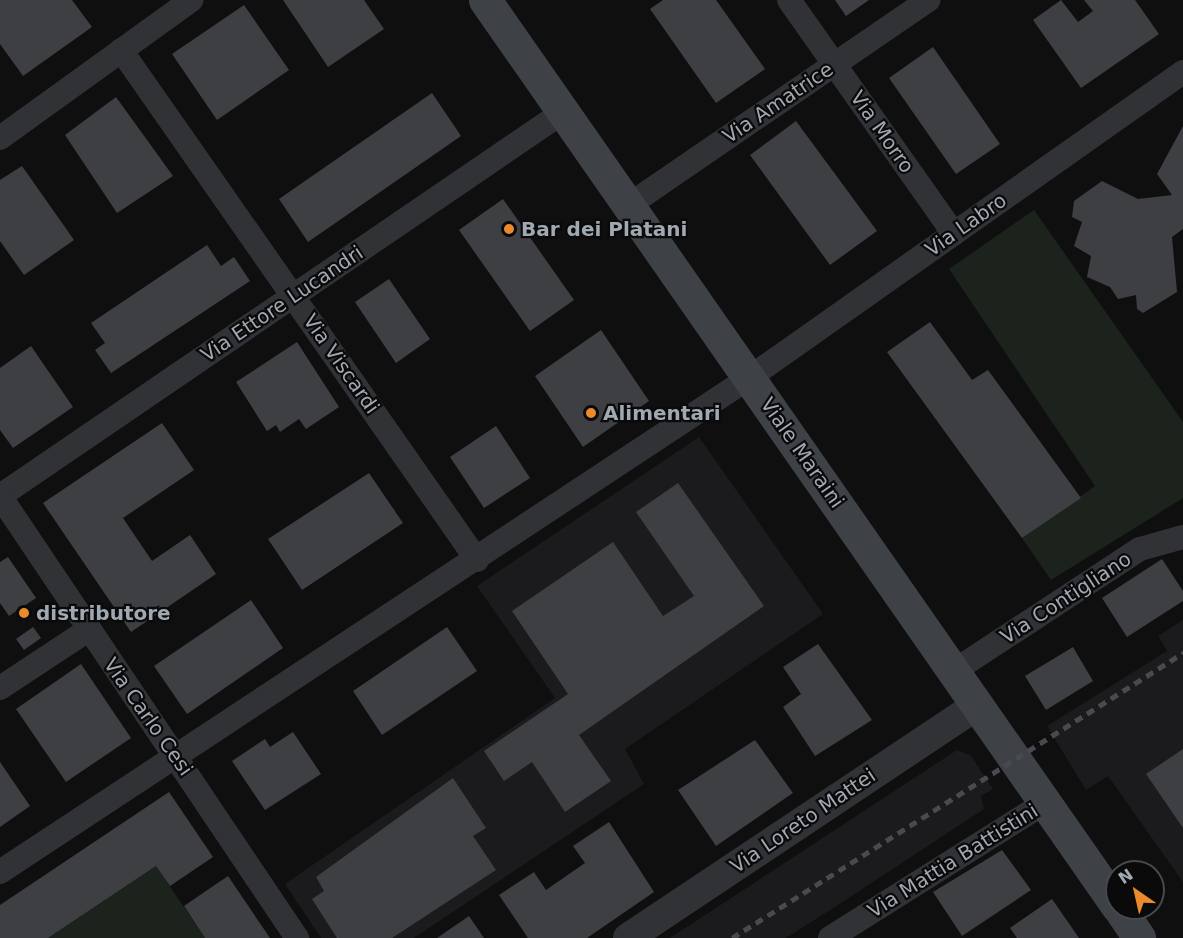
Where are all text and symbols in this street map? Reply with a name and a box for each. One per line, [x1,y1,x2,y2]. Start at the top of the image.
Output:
street label: Via Amatrice [718,57,838,149]
street label: Via Morro [845,86,919,178]
street label: Via Labro [921,188,1011,262]
place label: Bar dei Platani [521,217,687,241]
marker: Bar dei Platani [502,222,516,236]
street label: Via Ettore Lucandri [196,241,368,367]
street label: Via Viscardi [298,310,384,418]
street label: Viale Maraini [755,393,849,513]
place label: Alimentari [603,401,721,425]
marker: Alimentari [584,406,598,420]
street label: Via Contigliano [996,547,1136,649]
place label: distributore [36,601,171,625]
marker: distributore [17,606,31,620]
street label: Via Carlo Cesi [99,653,197,781]
street label: Via Loreto Mattei [726,764,880,878]
street label: Via Mattia Battistini [864,799,1042,923]
north arrow [1105,860,1165,920]
text: N [1115,865,1137,888]

